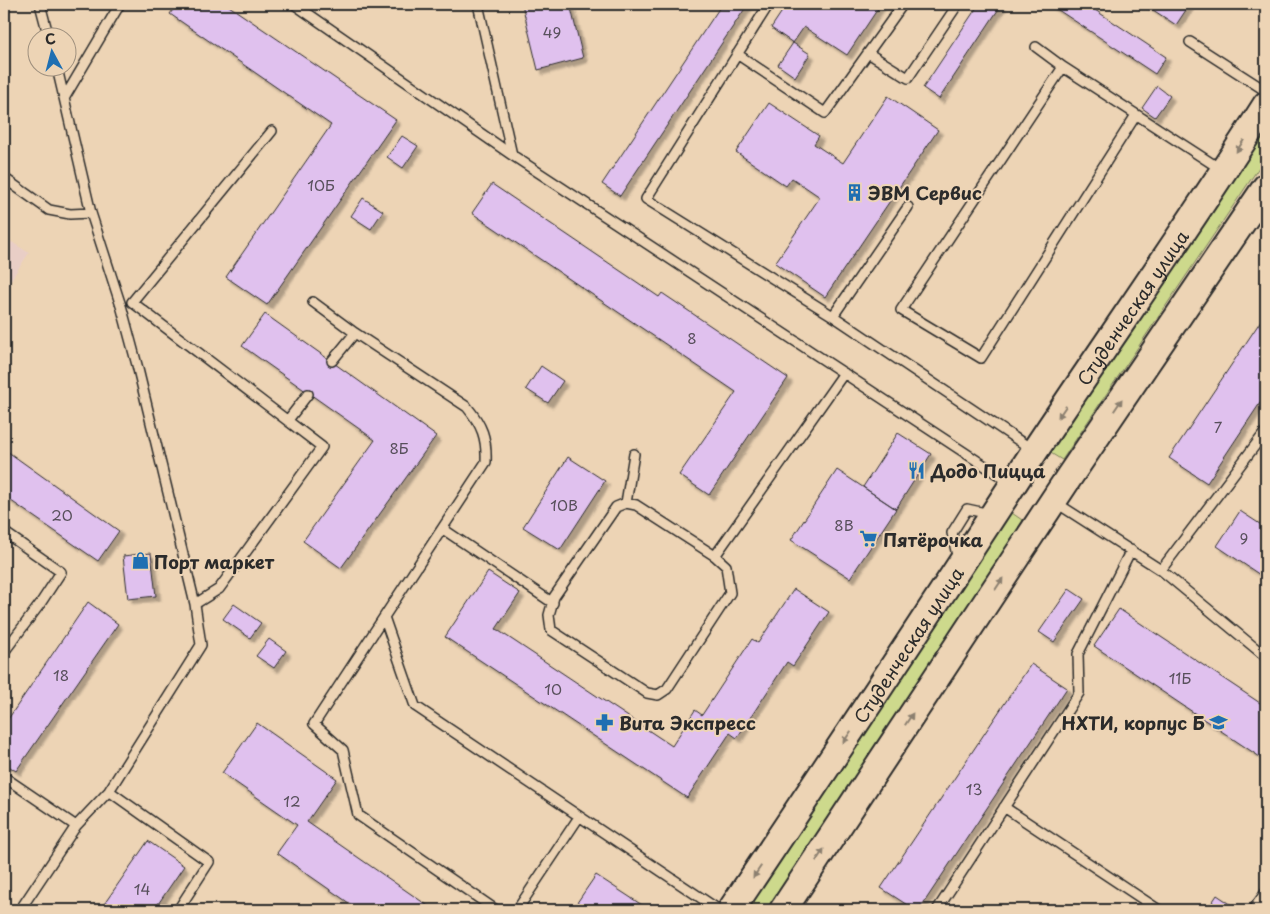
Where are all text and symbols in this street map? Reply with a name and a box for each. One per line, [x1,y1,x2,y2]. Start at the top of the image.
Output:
house number: 49 [543,20,561,43]
north arrow [28,28,78,78]
text: С [44,28,57,50]
one-way arrow [1235,139,1245,152]
house number: 10Б [307,173,335,196]
place label: ЭВМ Сервис [868,179,982,206]
building icon: ЭВМ Сервис [844,182,864,202]
street label: Студенческая улица [1069,223,1195,390]
house number: 8 [687,326,697,349]
one-way arrow [1113,398,1123,412]
one-way arrow [1057,405,1067,418]
house number: 7 [1214,415,1223,438]
house number: 8Б [389,436,409,459]
place label: Додо Пицца [930,457,1046,484]
restaurant icon: Додо Пицца [907,460,927,480]
house number: 10В [550,493,578,516]
house number: 20 [51,503,73,526]
house number: 8В [834,513,854,536]
place label: Пятёрочка [883,526,984,553]
house number: 9 [1240,526,1248,549]
supermarket icon: Пятёрочка [859,529,879,549]
place label: Порт маркет [154,548,275,575]
shop icon: Порт маркет [130,551,150,571]
street label: Студенческая улица [846,560,970,728]
one-way arrow [994,577,1003,590]
house number: 18 [53,663,69,686]
house number: 11Б [1169,666,1191,689]
house number: 10 [544,677,562,700]
place label: Вита Экспресс [619,709,756,736]
place label: НХТИ, корпус Б [1061,709,1205,736]
pharmacy icon: Вита Экспресс [595,712,615,732]
school or university icon: НХТИ, корпус Б [1209,712,1229,732]
one-way arrow [904,713,914,726]
one-way arrow [842,730,852,744]
house number: 13 [966,777,982,800]
house number: 12 [283,789,301,812]
one-way arrow [815,848,824,862]
one-way arrow [752,866,762,879]
house number: 14 [134,877,150,900]

